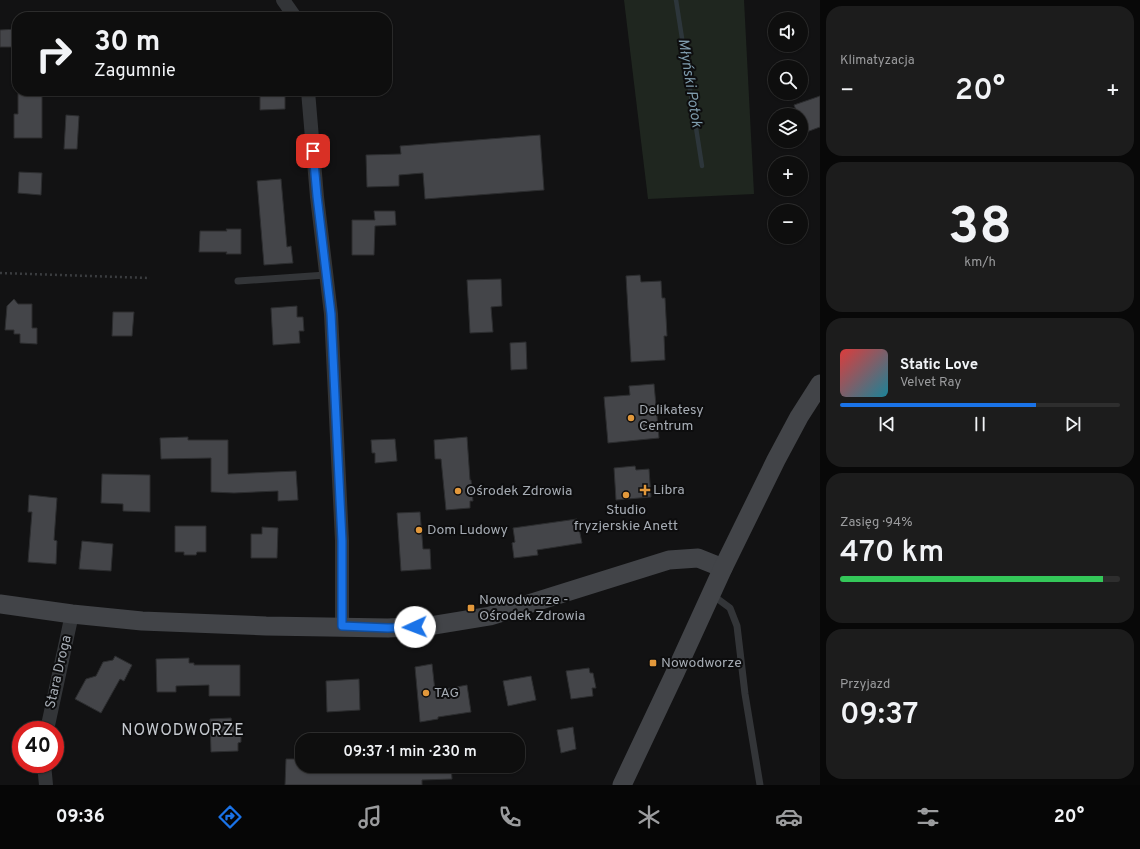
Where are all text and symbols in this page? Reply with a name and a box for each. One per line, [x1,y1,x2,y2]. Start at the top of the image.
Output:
map controls [768,12,808,244]
button: sound [768,12,808,52]
text: 30 m [94,25,160,61]
icon: right [28,28,80,80]
water label: Młyński Potok [673,37,705,129]
text: Klimatyzacja [840,53,915,69]
text: Zagumnie [94,60,176,83]
button: search [768,60,808,100]
text: 20° [955,73,1005,110]
text: − [840,78,854,105]
text: + [1106,78,1120,105]
button: layers [768,108,808,148]
pin [296,134,330,168]
icon: arrive [302,140,324,162]
button: + [768,156,808,196]
text: 38 [948,196,1012,262]
button: − [768,204,808,244]
text: km/h [964,255,996,271]
text: Static Love [900,356,978,375]
text: Velvet Ray [900,375,961,391]
place label: Delikatesy Centrum [639,402,704,435]
marker: Delikatesy Centrum [626,413,636,423]
icon: previous [876,413,898,435]
icon: pause [969,413,991,435]
icon: next [1062,413,1084,435]
place label: Libra [653,482,685,499]
place label: Ośrodek Zdrowia [466,483,572,500]
marker: Libra [640,485,650,495]
marker: Ośrodek Zdrowia [453,486,463,496]
marker: Studio fryzjerskie Anett [621,490,631,500]
place label: Studio fryzjerskie Anett [574,502,678,535]
text: Zasięg · 94% [840,515,913,531]
place label: Dom Ludowy [427,522,508,539]
marker: Dom Ludowy [414,525,424,535]
text: 470 km [840,535,944,572]
place label: Nowodworze - Ośrodek Zdrowia [479,592,585,625]
marker: Nowodworze - Ośrodek Zdrowia [466,603,476,613]
position arrow [394,606,436,648]
street label: Stara Droga [42,634,76,710]
place label: Nowodworze [661,655,742,672]
marker: Nowodworze [648,658,658,668]
text: Przyjazd [840,677,890,693]
place label: TAG [434,685,459,702]
marker: TAG [421,688,431,698]
text: 09:37 [840,697,918,734]
speed limit sign: 40 [12,721,64,773]
district label: NOWODWORZE [121,721,245,741]
text: 09:37 · 1 min · 230 m [343,743,477,762]
icon: directions [216,803,244,831]
icon: music [356,803,384,831]
icon: phone [496,803,524,831]
icon: climate [635,803,663,831]
icon: car [775,803,803,831]
icon: filters [914,803,942,831]
text: 09:36 [56,806,105,829]
text: 20° [1054,806,1084,829]

